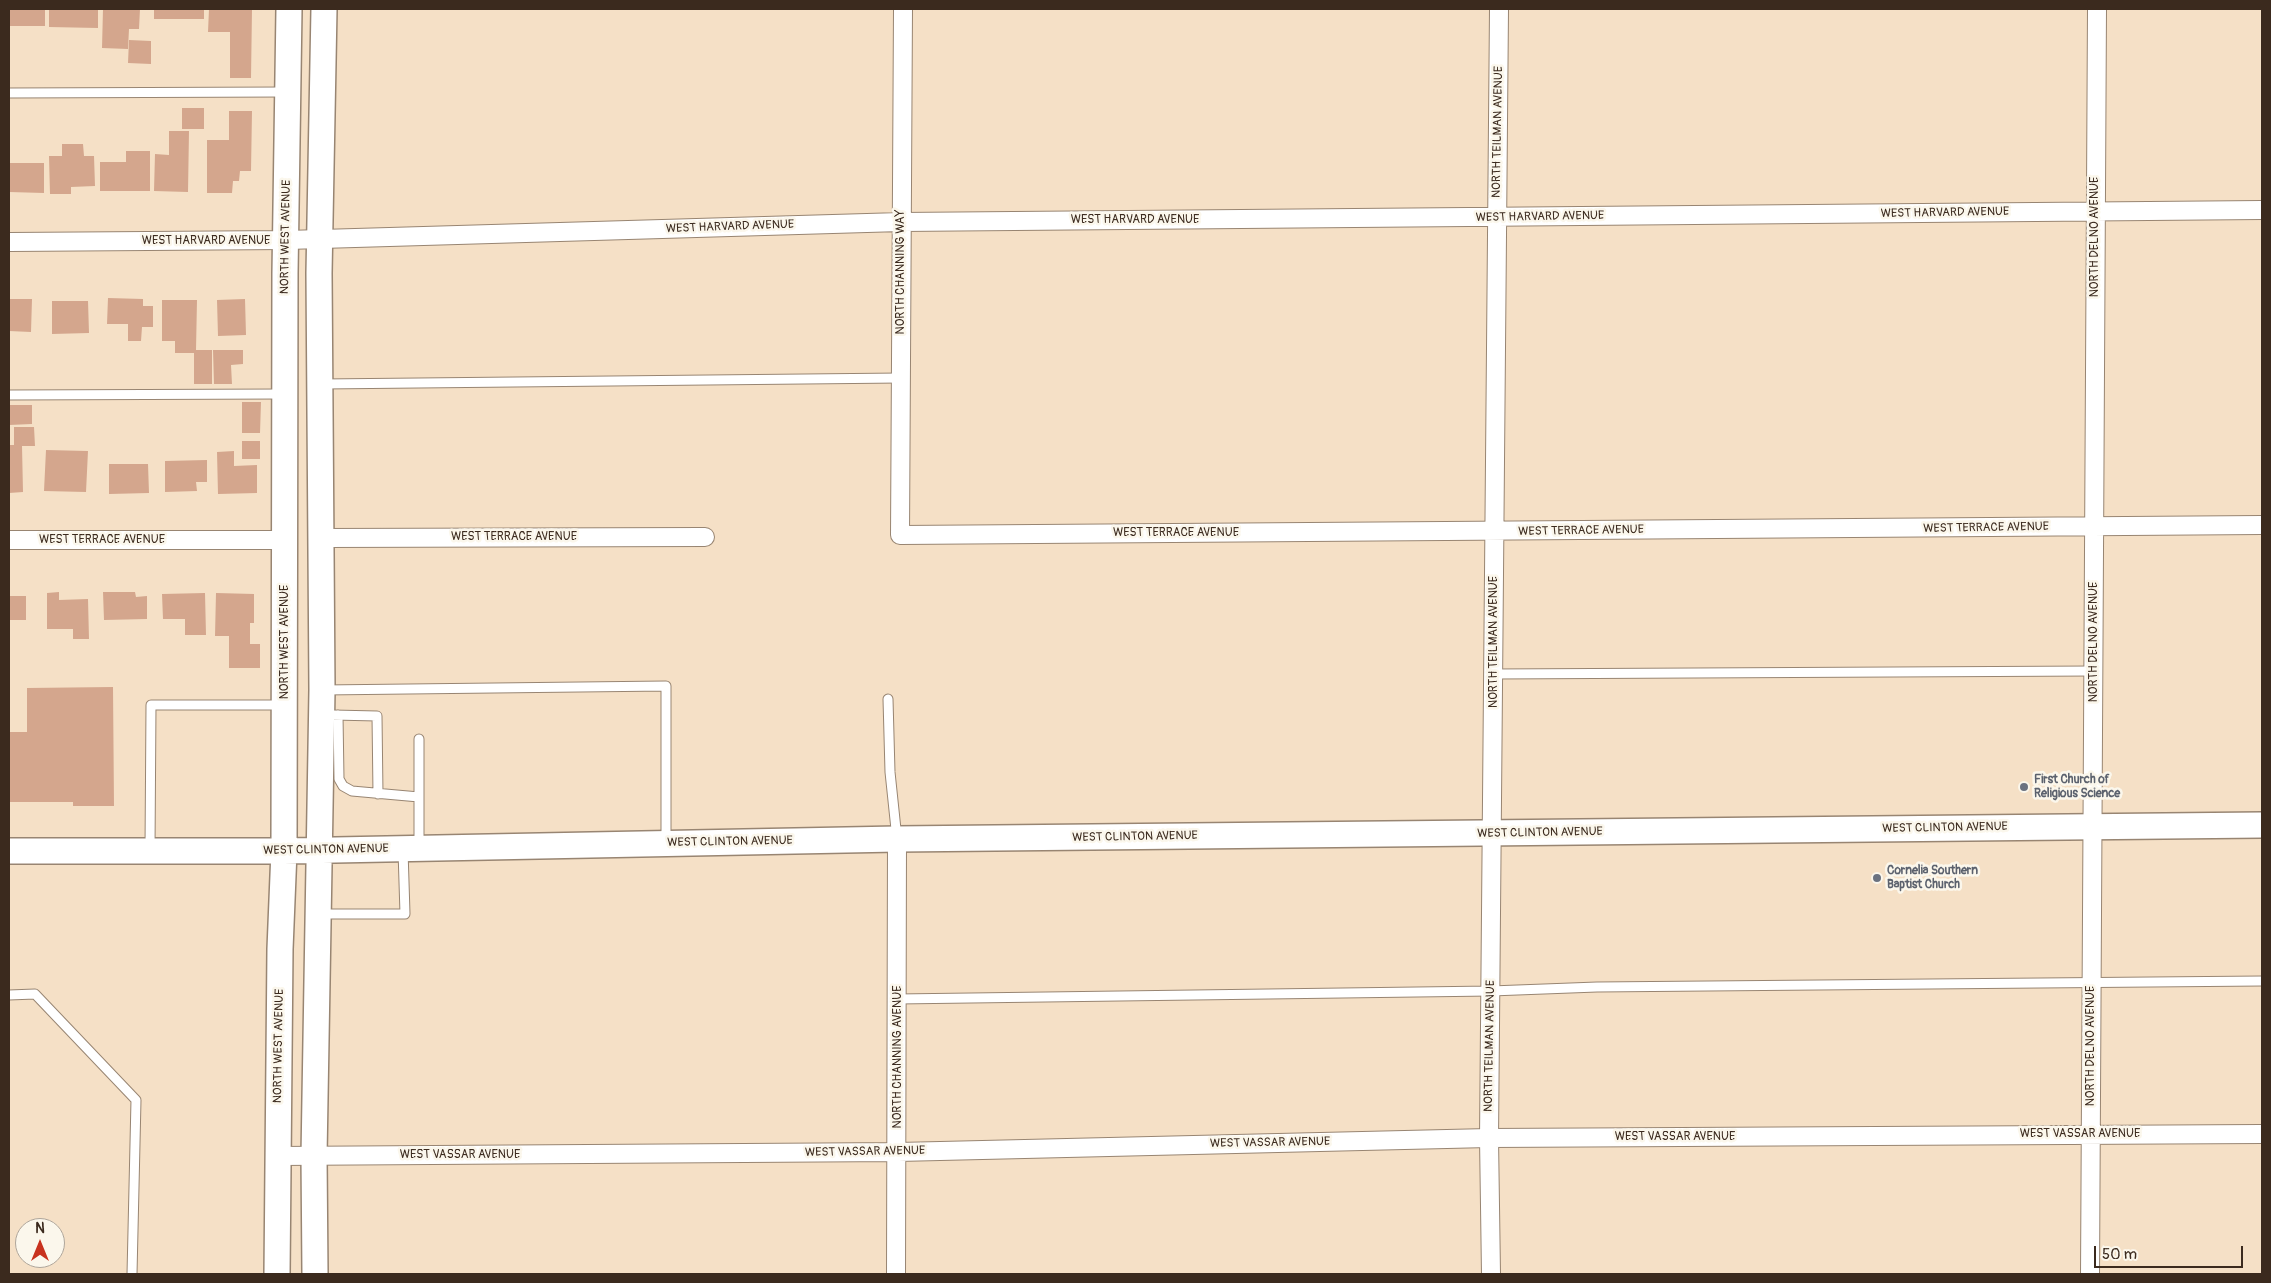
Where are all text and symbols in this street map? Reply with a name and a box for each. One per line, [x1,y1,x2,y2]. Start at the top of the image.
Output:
street label: NORTH TEILMAN AVENUE [1490,66,1506,198]
street label: NORTH DELNO AVENUE [2088,177,2102,297]
street label: NORTH WEST AVENUE [278,180,294,294]
street label: WEST HARVARD AVENUE [1881,205,2009,221]
street label: WEST HARVARD AVENUE [1476,209,1604,225]
street label: NORTH CHANNING WAY [894,210,908,334]
street label: WEST HARVARD AVENUE [1071,213,1199,227]
street label: WEST HARVARD AVENUE [666,218,794,236]
street label: WEST HARVARD AVENUE [142,234,270,248]
street label: WEST TERRACE AVENUE [1923,520,2049,536]
street label: WEST TERRACE AVENUE [1518,523,1644,539]
street label: WEST TERRACE AVENUE [1113,526,1239,540]
street label: WEST TERRACE AVENUE [451,530,577,544]
street label: WEST TERRACE AVENUE [39,533,165,547]
street label: NORTH TEILMAN AVENUE [1487,576,1501,708]
street label: NORTH DELNO AVENUE [2087,582,2101,702]
street label: NORTH WEST AVENUE [278,585,292,699]
place label: First Church of Religious Science [2034,773,2120,801]
marker: First Church of Religious Science [2018,781,2030,793]
street label: WEST CLINTON AVENUE [1882,820,2008,836]
street label: WEST CLINTON AVENUE [1477,825,1603,841]
street label: WEST CLINTON AVENUE [1072,829,1198,845]
street label: WEST CLINTON AVENUE [667,834,793,850]
street label: WEST CLINTON AVENUE [263,842,389,858]
place label: Cornelia Southern Baptist Church [1887,864,1978,892]
marker: Cornelia Southern Baptist Church [1871,872,1883,884]
street label: NORTH TEILMAN AVENUE [1482,980,1498,1112]
street label: NORTH CHANNING AVENUE [891,986,905,1128]
street label: NORTH DELNO AVENUE [2084,986,2098,1106]
street label: NORTH WEST AVENUE [271,989,287,1103]
street label: WEST VASSAR AVENUE [2020,1127,2140,1141]
street label: WEST VASSAR AVENUE [1615,1130,1735,1144]
street label: WEST VASSAR AVENUE [1210,1135,1330,1151]
street label: WEST VASSAR AVENUE [805,1144,925,1160]
street label: WEST VASSAR AVENUE [400,1148,520,1162]
north arrow [15,1218,65,1268]
text: N [35,1220,45,1237]
scale bar [2096,1236,2245,1268]
text: 50 m [2102,1245,2137,1264]

